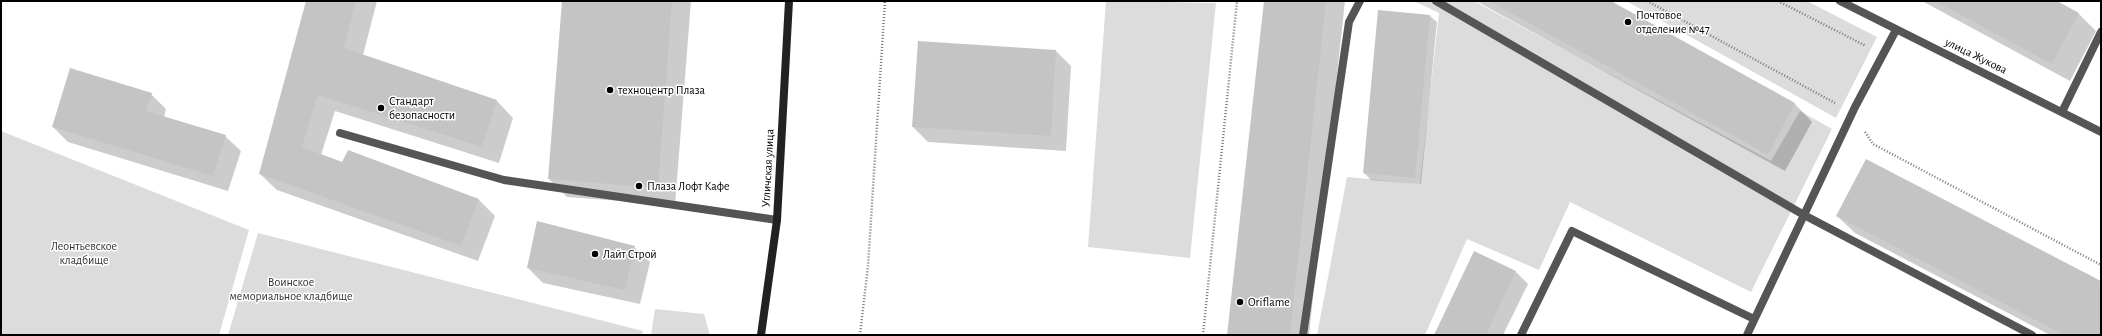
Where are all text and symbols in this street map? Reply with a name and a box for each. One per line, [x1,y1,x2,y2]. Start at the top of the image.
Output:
place label: Почтовое отделение №47 [1636,8,1710,36]
marker: Почтовое отделение №47 [1623,17,1633,27]
street label: улица Жукова [1943,35,2009,77]
place label: техноцентр Плаза [618,83,705,97]
marker: техноцентр Плаза [605,85,615,95]
place label: Стандарт безопасности [389,94,455,122]
marker: Стандарт безопасности [376,103,386,113]
street label: Угличская улица [759,128,777,208]
place label: Плаза Лофт Кафе [647,179,730,193]
marker: Плаза Лофт Кафе [634,181,644,191]
park label: Леонтьевское кладбище [51,239,117,267]
place label: Лайт Строй [603,247,657,261]
marker: Лайт Строй [590,249,600,259]
park label: Воинское мемориальное кладбище [229,275,353,303]
place label: Oriflame [1248,295,1290,309]
marker: Oriflame [1235,297,1245,307]

